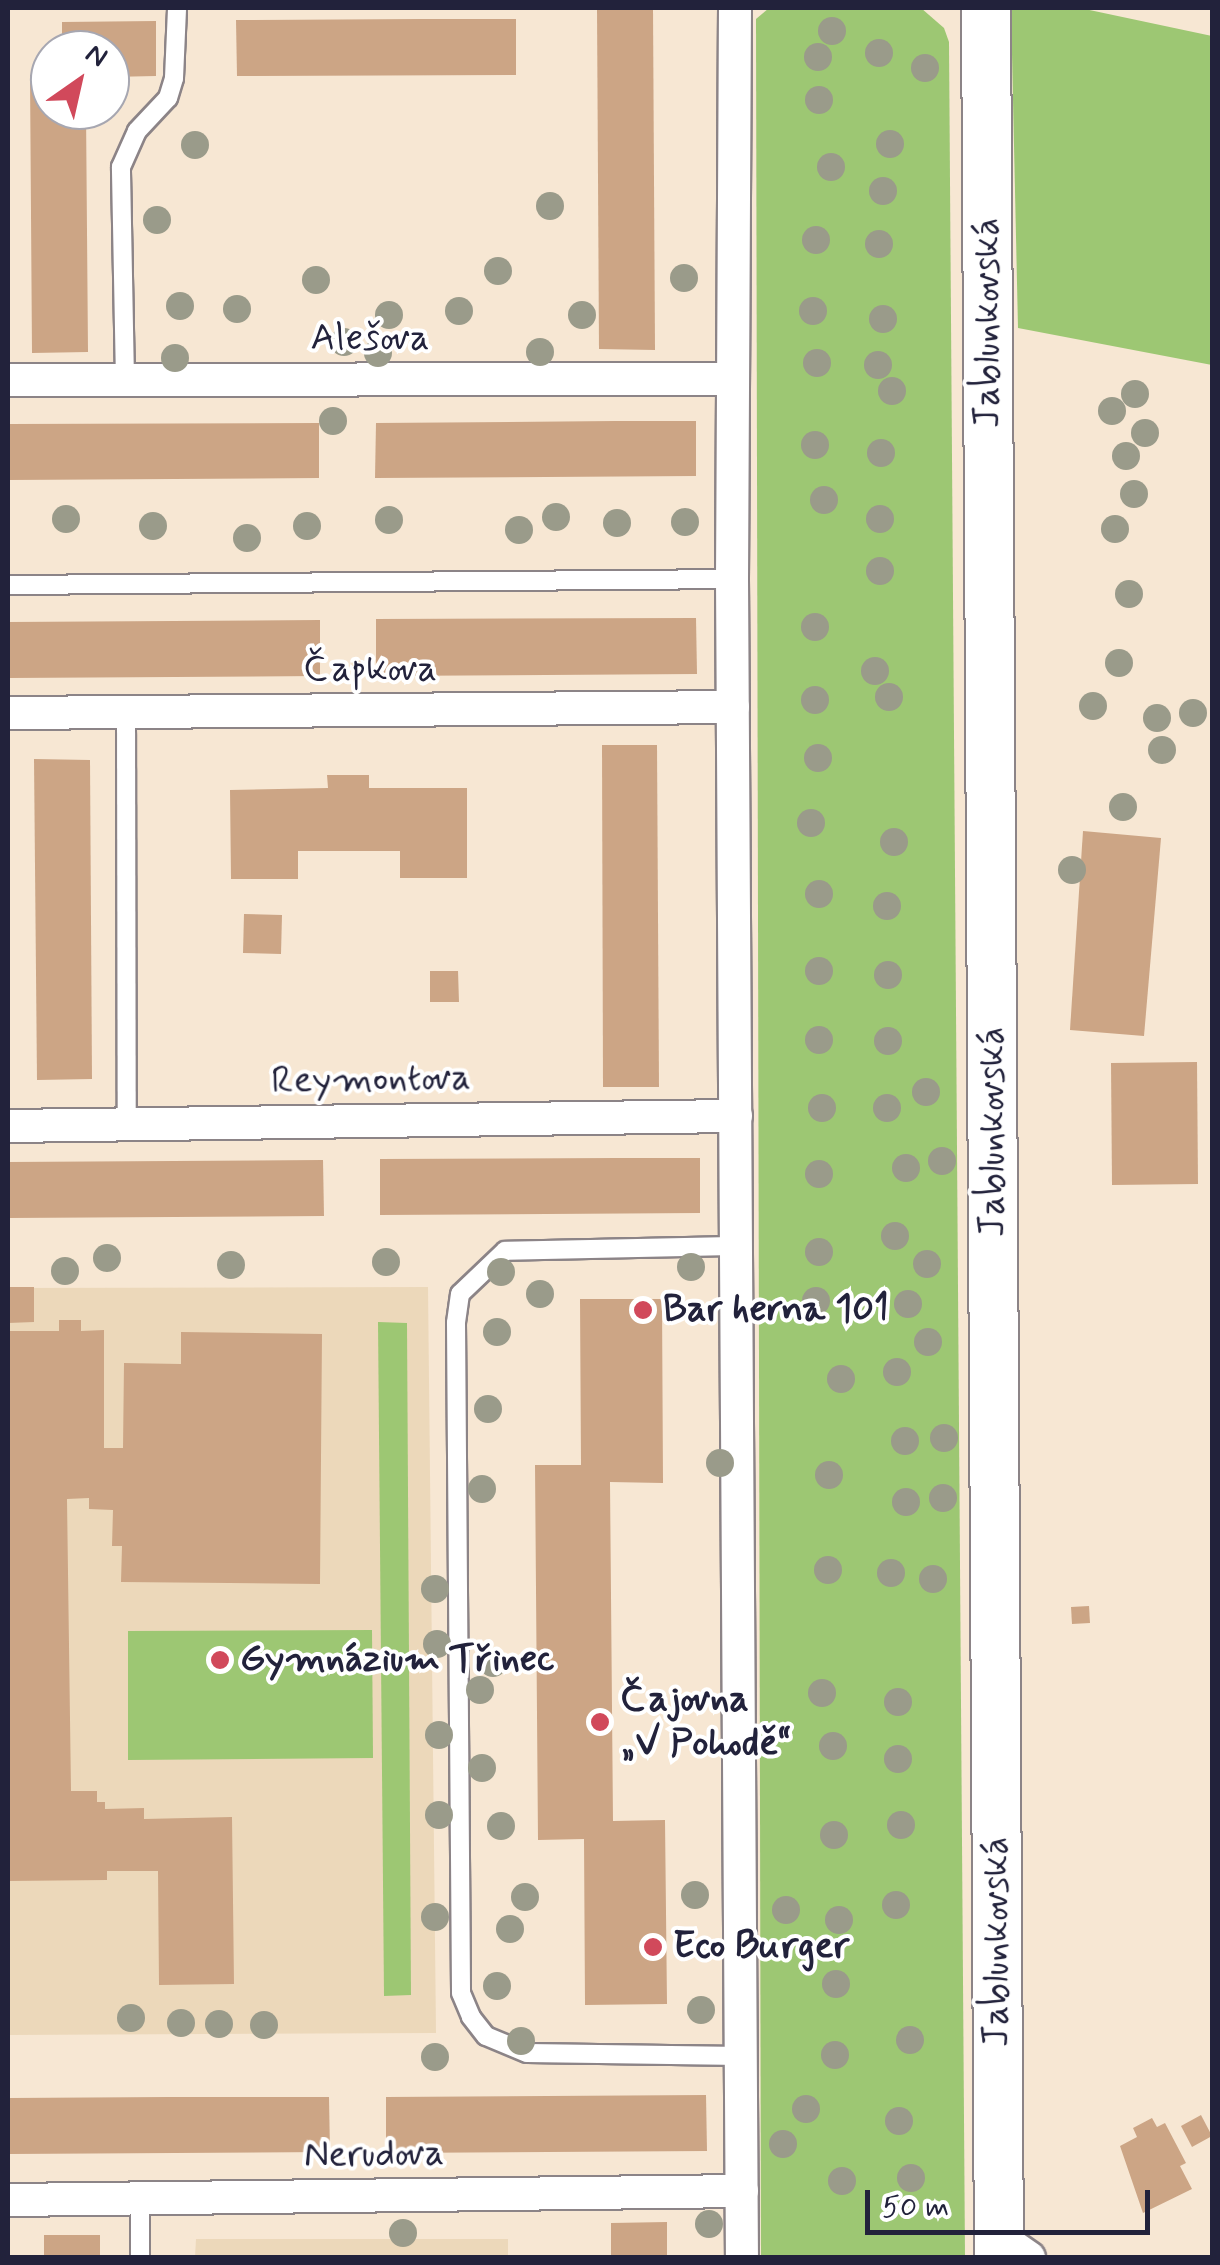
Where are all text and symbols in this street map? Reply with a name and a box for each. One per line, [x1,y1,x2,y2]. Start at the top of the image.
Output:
north arrow [30,30,130,130]
text: N [78,36,114,77]
street label: Jablunkovská [965,218,1011,428]
street label: Alešova [311,316,429,362]
street label: Čapkova [303,647,437,693]
street label: Jablunkovská [970,1027,1016,1237]
street label: Reymontova [271,1055,471,1105]
place label: Bar herna 101 [663,1287,895,1333]
marker: Bar herna 101 [632,1299,654,1321]
place label: Gymnázium Třinec [240,1637,552,1683]
marker: Gymnázium Třinec [209,1649,231,1671]
place label: Čajovna „V Pohodě“ [620,1677,788,1766]
marker: Čajovna „V Pohodě“ [589,1711,611,1733]
street label: Jablunkovská [974,1837,1020,2047]
place label: Eco Burger [673,1924,845,1970]
marker: Eco Burger [642,1936,664,1958]
street label: Nerudova [304,2131,444,2179]
scale bar [870,2170,1155,2232]
text: 50 m [882,2188,949,2227]

